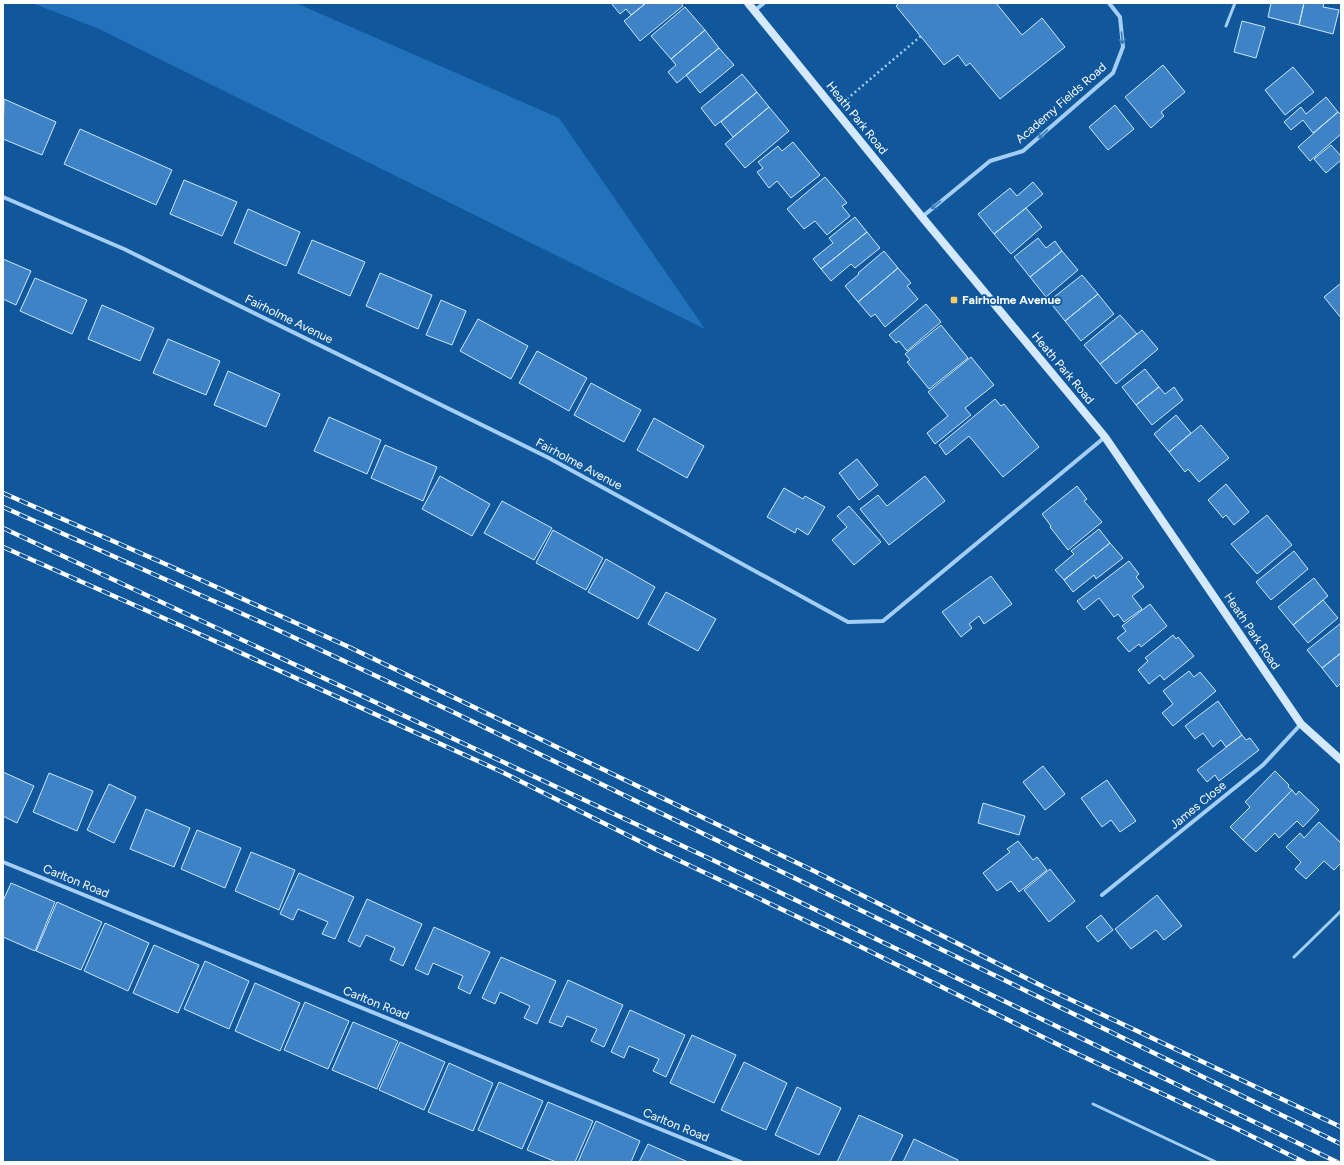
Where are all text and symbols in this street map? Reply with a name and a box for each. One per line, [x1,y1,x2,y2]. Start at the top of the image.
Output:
one-way arrow [1118,31,1125,44]
street label: Academy Fields Road [1013,60,1109,146]
street label: Heath Park Road [823,79,891,157]
one-way arrow [1037,130,1048,139]
one-way arrow [931,201,942,209]
street label: Fairholme Avenue [243,292,336,347]
place label: Fairholme Avenue [962,293,1061,307]
marker: Fairholme Avenue [949,295,959,305]
street label: Heath Park Road [1029,329,1097,407]
street label: Fairholme Avenue [533,435,625,493]
street label: Heath Park Road [1221,590,1283,672]
street label: James Close [1167,778,1229,832]
street label: Carlton Road [41,861,111,901]
street label: Carlton Road [341,983,411,1023]
street label: Carlton Road [641,1105,711,1145]

